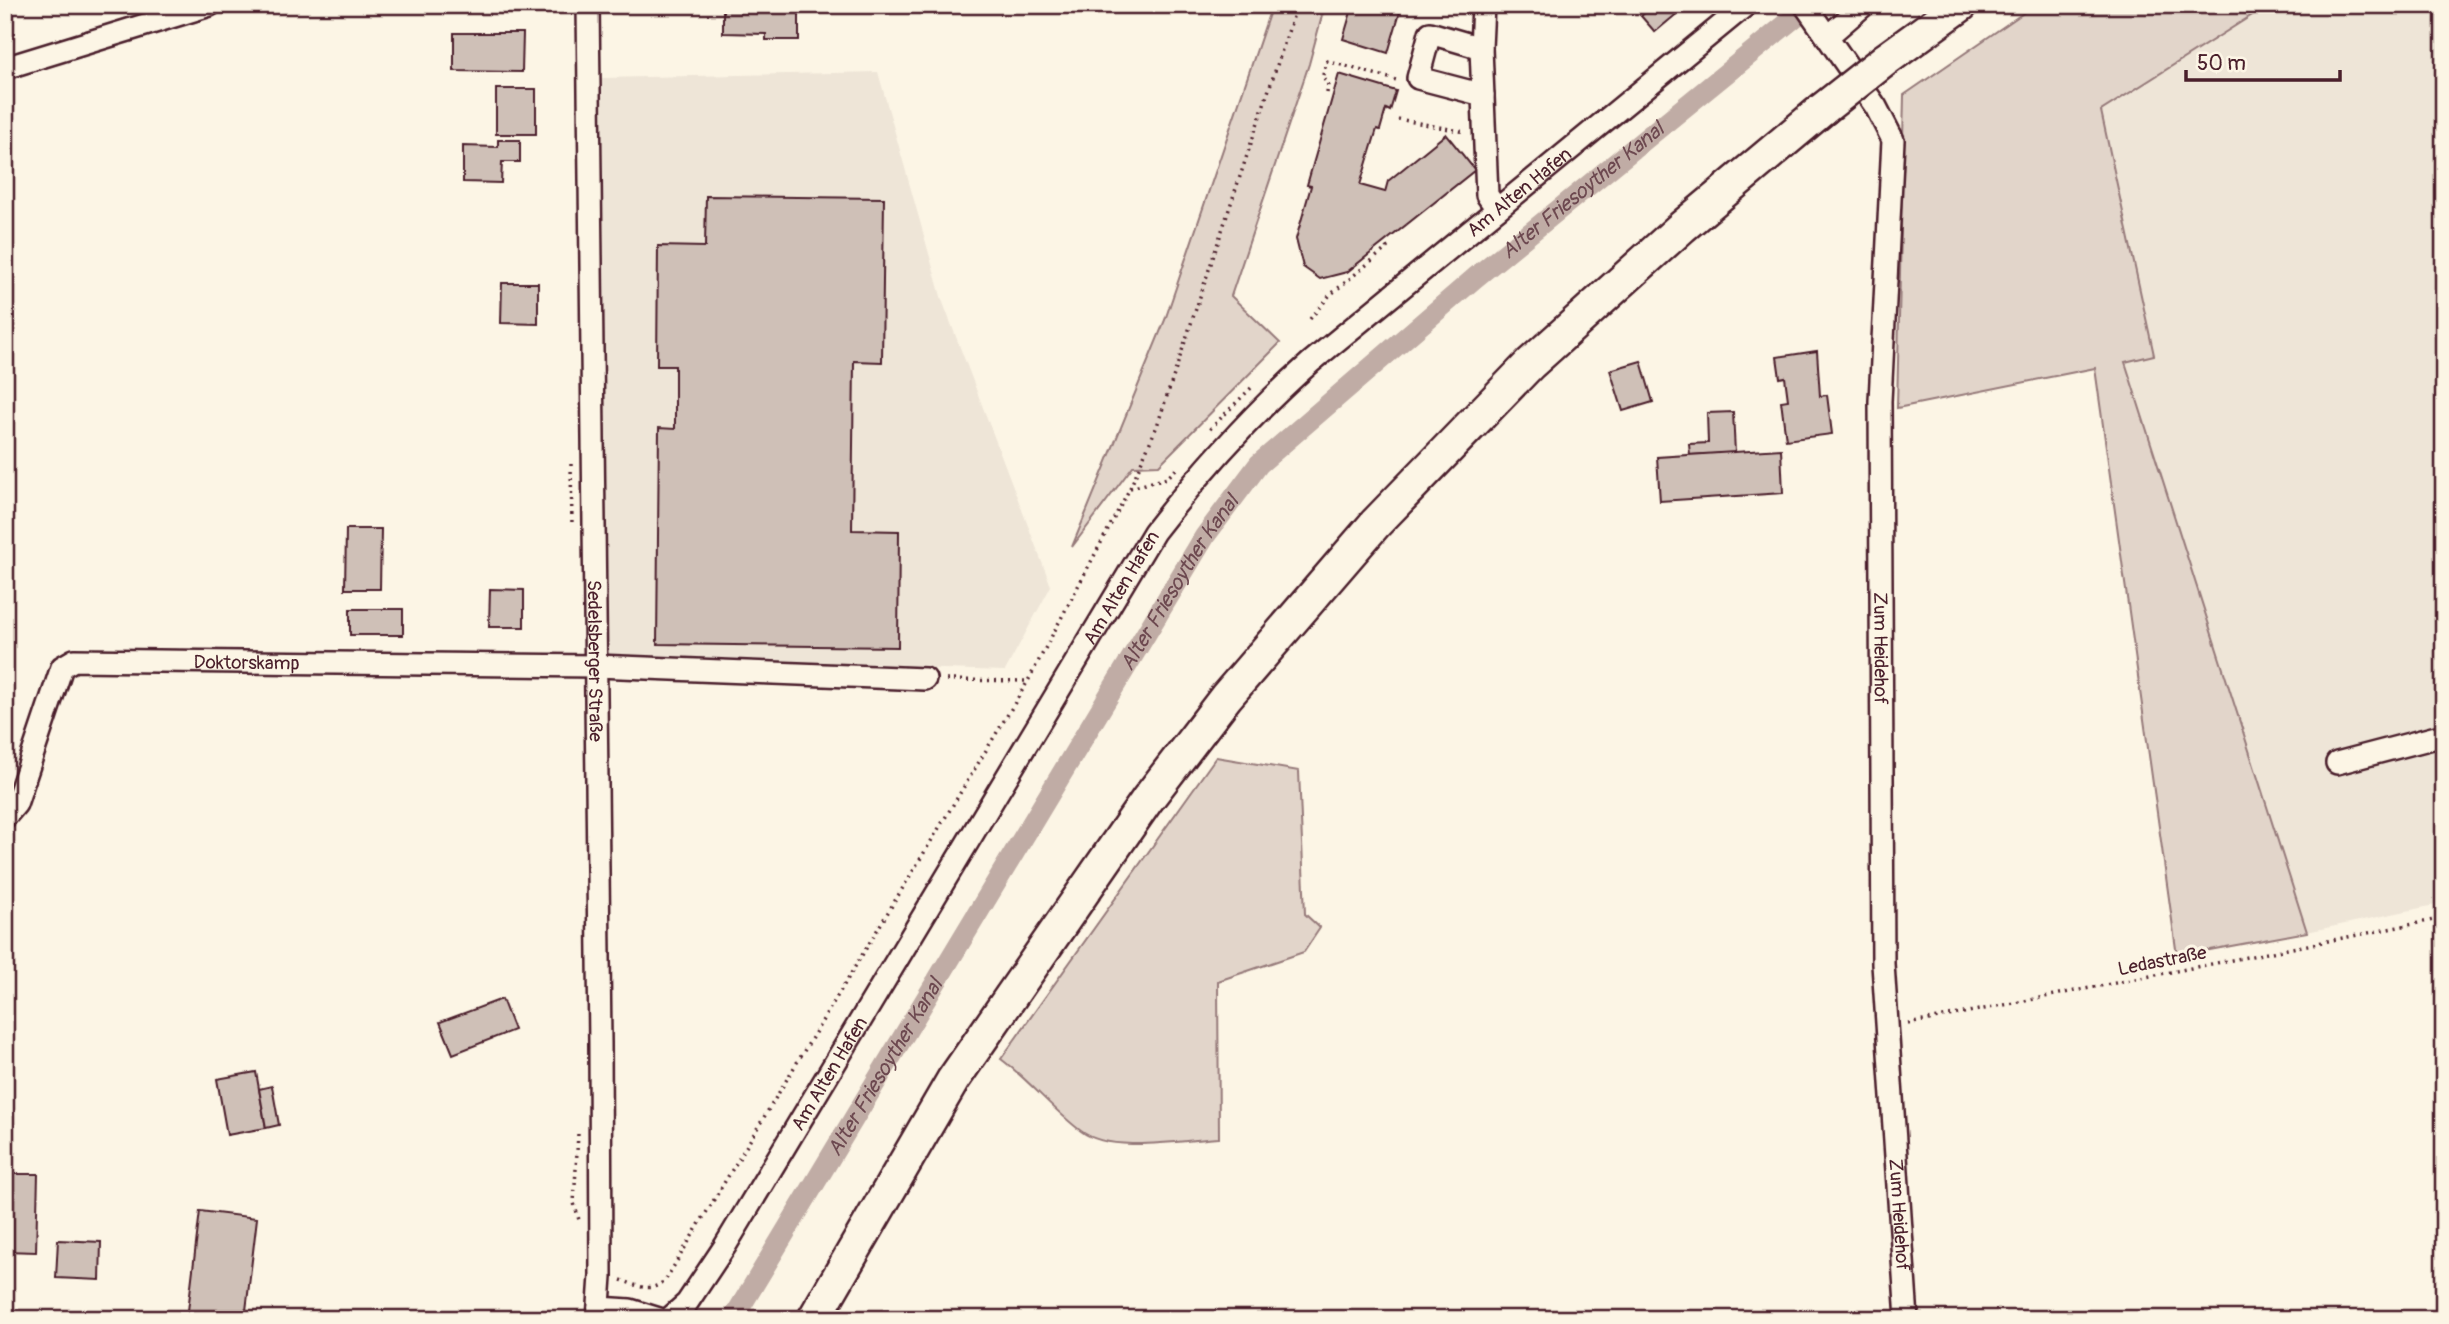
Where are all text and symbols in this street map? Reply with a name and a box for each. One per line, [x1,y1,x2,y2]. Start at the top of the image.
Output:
scale bar [2186,38,2340,82]
text: 50 m [2197,50,2246,77]
water label: Alter Friesoyther Kanal [1496,115,1671,265]
street label: Am Alten Hafen [1462,142,1577,242]
water label: Alter Friesoyther Kanal [1114,488,1246,676]
street label: Am Alten Hafen [1078,527,1165,649]
street label: Sedelsberger Straße [582,580,608,743]
street label: Zum Heidehof [1868,592,1893,705]
street label: Doktorskamp [193,650,300,676]
street label: Ledastraße [2116,941,2209,981]
water label: Alter Friesoyther Kanal [821,972,950,1161]
street label: Am Alten Hafen [786,1013,873,1135]
street label: Zum Heidehof [1883,1158,1915,1272]

